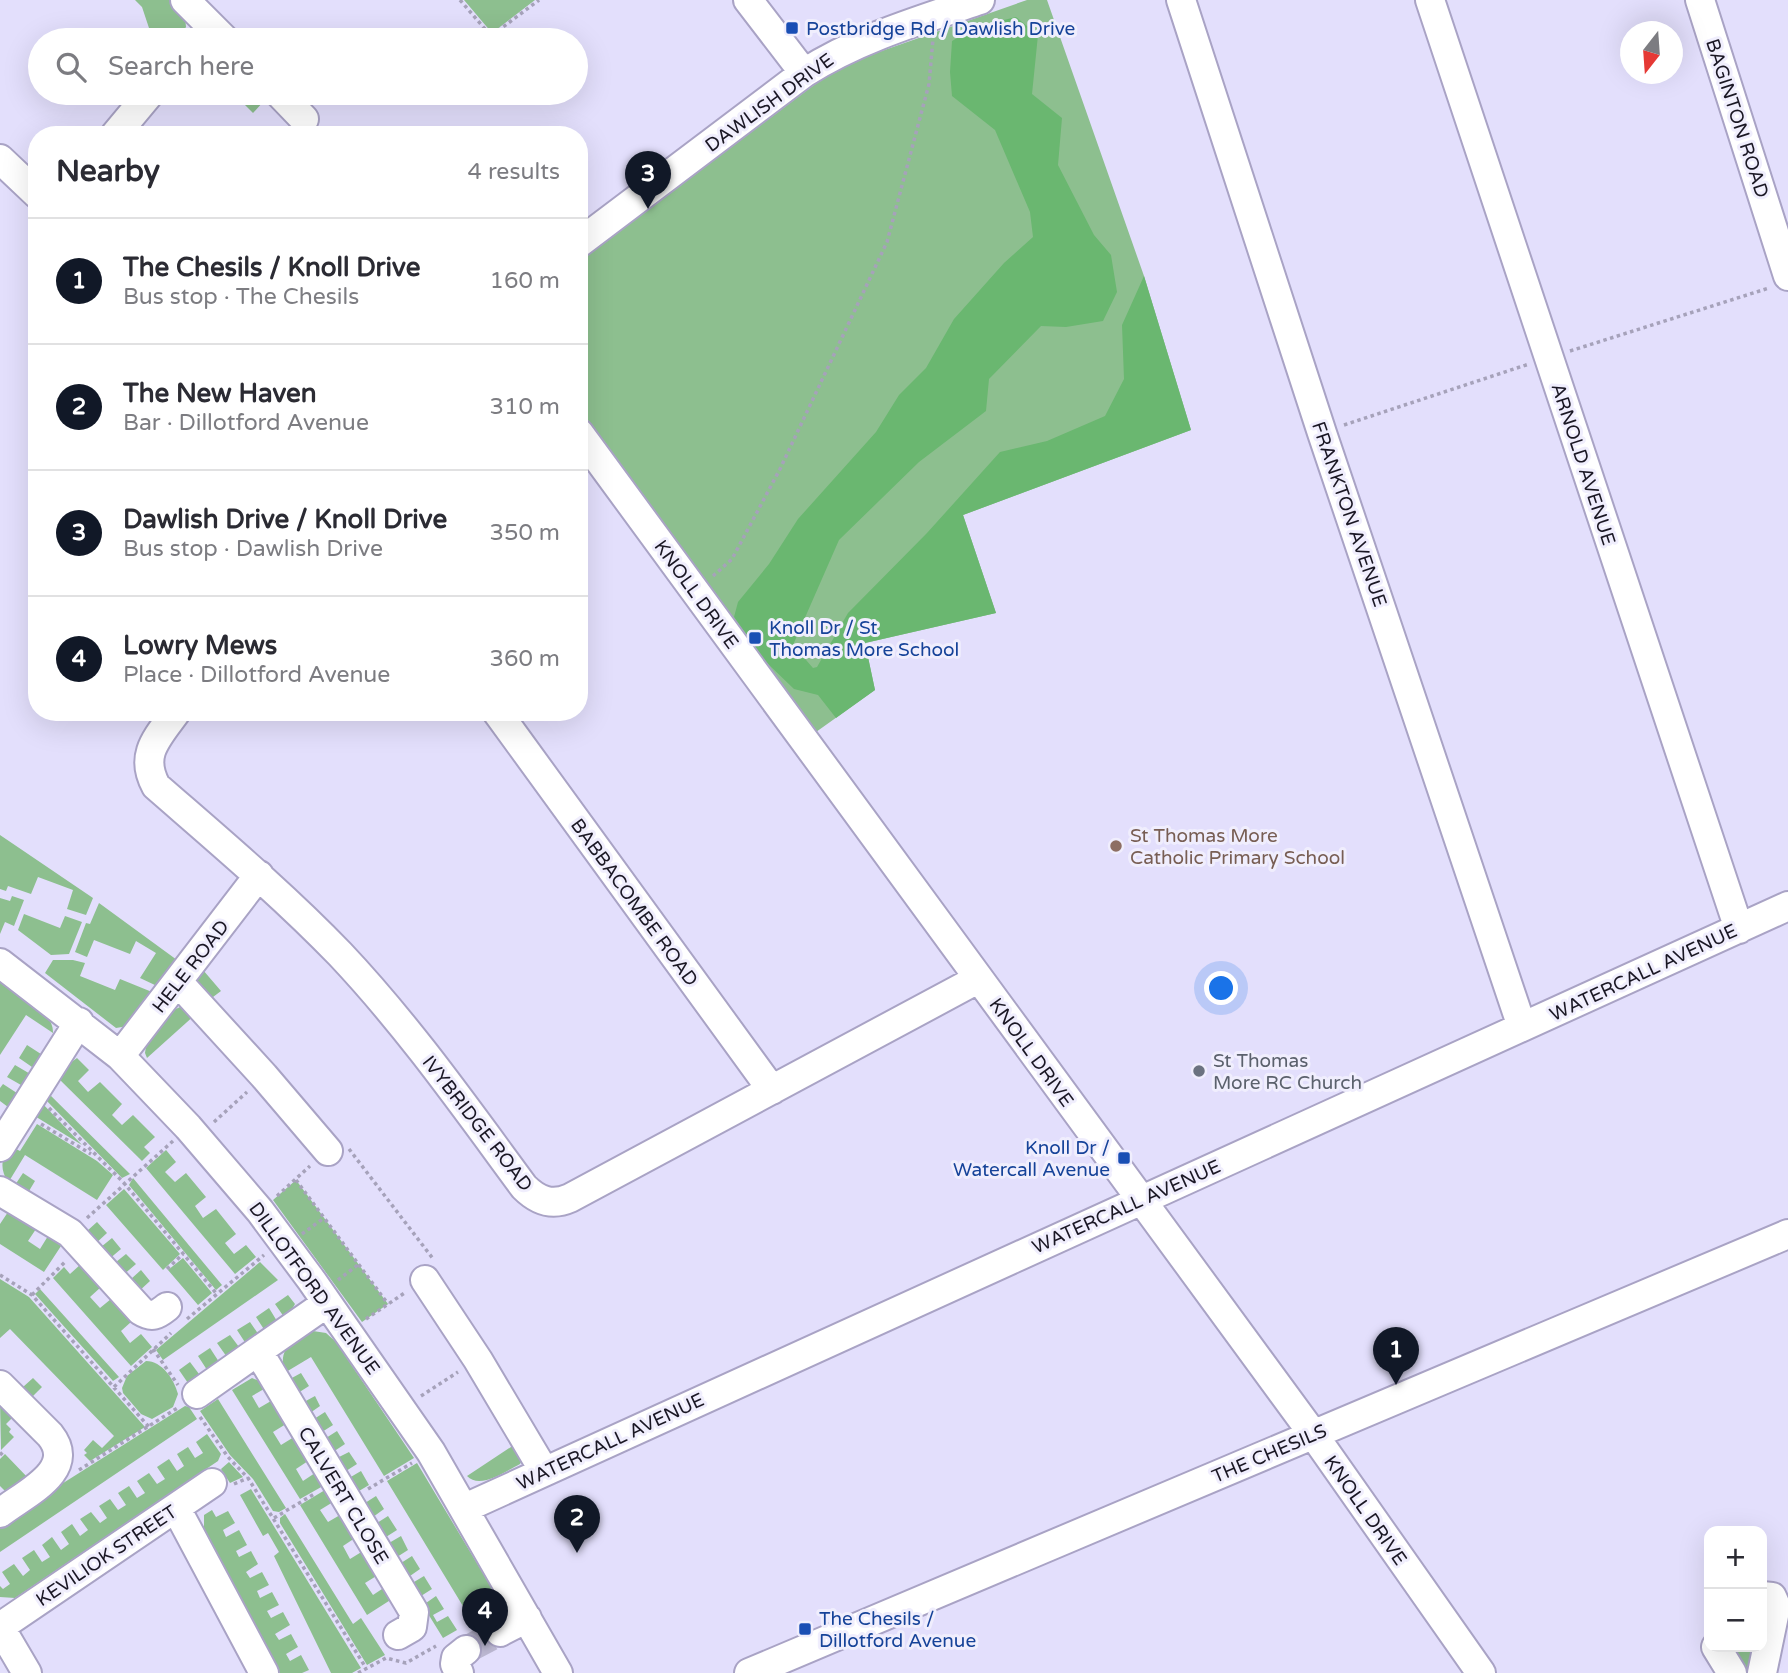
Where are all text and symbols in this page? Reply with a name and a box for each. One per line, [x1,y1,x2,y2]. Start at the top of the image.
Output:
place label: Postbridge Rd / Dawlish Drive [806,18,1075,40]
marker: Postbridge Rd / Dawlish Drive [784,20,800,36]
north arrow [1620,21,1683,84]
search box [28,28,588,105]
street label: BAGINTON ROAD [1701,36,1773,201]
icon: search [52,48,90,86]
street label: DAWLISH DRIVE [701,49,838,157]
text: Search here [108,51,254,82]
pin: 3 [625,151,671,209]
text: Nearby [56,153,160,190]
text: 4 results [467,158,560,186]
text: The Chesils / Knoll Drive [123,252,420,283]
text: 1 [72,267,86,295]
text: 160 m [490,267,560,295]
text: Bus stop · The Chesils [123,283,359,311]
text: The New Haven [123,378,317,409]
street label: ARNOLD AVENUE [1546,381,1620,548]
text: 2 [72,393,86,421]
text: 310 m [490,393,560,421]
text: Bar · Dillotford Avenue [123,409,369,437]
street label: FRANKTON AVENUE [1307,419,1391,610]
text: Dawlish Drive / Knoll Drive [123,504,447,535]
text: 3 [72,519,86,547]
text: 350 m [490,519,560,547]
text: Bus stop · Dawlish Drive [123,535,383,563]
street label: KNOLL DRIVE [649,536,743,653]
place label: Knoll Dr / St Thomas More School [769,617,959,661]
text: Lowry Mews [123,630,277,661]
marker: Knoll Dr / St Thomas More School [747,630,763,646]
text: 4 [72,645,86,673]
text: 360 m [490,645,560,673]
text: Place · Dillotford Avenue [123,661,390,689]
street label: BABBACOMBE ROAD [566,815,702,991]
place label: St Thomas More Catholic Primary School [1130,825,1345,869]
marker: St Thomas More Catholic Primary School [1108,838,1124,854]
street label: HELE ROAD [148,916,234,1017]
street label: WATERCALL AVENUE [1546,920,1741,1026]
your location [1204,971,1238,1005]
street label: KNOLL DRIVE [984,994,1078,1111]
place label: St Thomas More RC Church [1213,1050,1362,1094]
street label: IVYBRIDGE ROAD [417,1051,537,1196]
marker: St Thomas More RC Church [1191,1063,1207,1079]
place label: Knoll Dr / Watercall Avenue [953,1137,1110,1181]
marker: Knoll Dr / Watercall Avenue [1116,1150,1132,1166]
street label: WATERCALL AVENUE [1029,1155,1224,1258]
street label: DILLOTFORD AVENUE [244,1198,384,1379]
pin: 1 [1373,1327,1419,1385]
street label: WATERCALL AVENUE [513,1389,708,1495]
street label: THE CHESILS [1209,1420,1330,1488]
street label: CALVERT CLOSE [294,1423,393,1568]
street label: KNOLL DRIVE [1319,1452,1411,1570]
pin: 2 [554,1495,600,1553]
street label: KEVILIOK STREET [32,1500,181,1611]
map controls [1704,1526,1767,1652]
button: + [1704,1526,1767,1589]
pin: 4 [462,1588,508,1646]
button: − [1704,1589,1767,1652]
place label: The Chesils / Dillotford Avenue [819,1608,976,1652]
marker: The Chesils / Dillotford Avenue [797,1621,813,1637]

